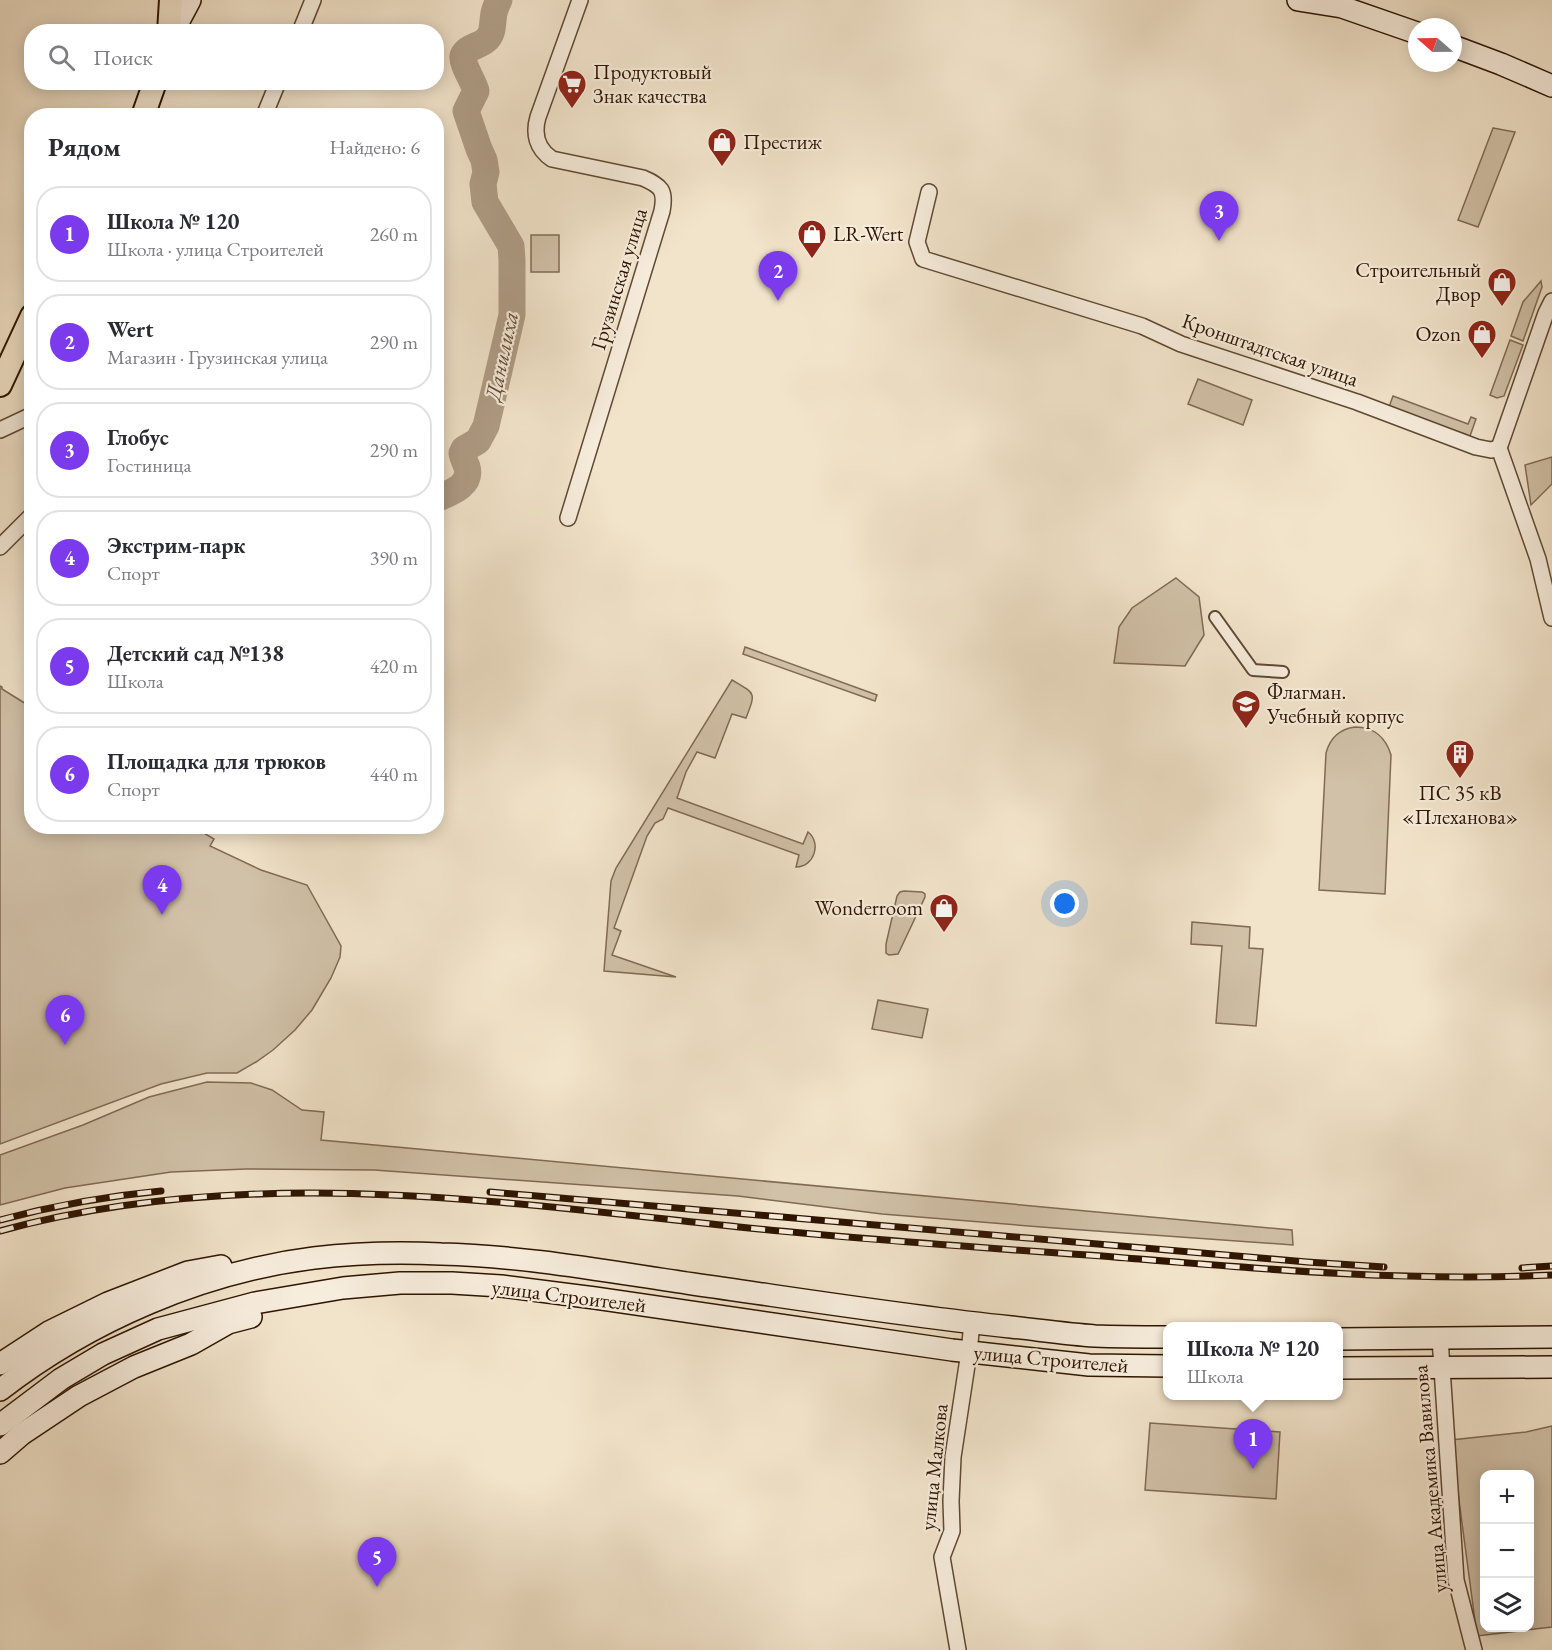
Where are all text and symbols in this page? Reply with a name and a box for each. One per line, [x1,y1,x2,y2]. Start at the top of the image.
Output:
north arrow [1408,18,1462,72]
search box [24,24,444,90]
icon: search [45,41,78,74]
text: Поиск [93,43,153,72]
place label: Продуктовый Знак качества [593,58,712,109]
supermarket icon: Продуктовый Знак качества [556,68,588,110]
shop icon: Престиж [706,126,738,168]
place label: Престиж [743,128,823,155]
text: Рядом [48,130,121,164]
text: Найдено: 6 [329,134,420,160]
pin: 3 [1200,192,1238,241]
street label: Грузинская улица [584,204,653,353]
text: Школа № 120 [107,207,239,236]
shop icon: LR-Wert [796,218,828,260]
place label: LR-Wert [833,220,904,247]
text: 1 [64,221,75,247]
text: 260 m [370,221,418,247]
text: Школа · улица Строителей [107,236,324,262]
pin: 2 [758,252,798,301]
place label: Строительный Двор [1355,256,1481,307]
shop icon: Строительный Двор [1486,266,1518,308]
street label: Кронштадтская улица [1178,307,1362,393]
water label: Данилиха [478,309,525,405]
text: Wert [107,315,153,344]
shop icon: Ozon [1466,318,1498,360]
place label: Ozon [1416,320,1461,347]
text: 2 [64,329,75,355]
text: 290 m [370,329,418,355]
text: Магазин · Грузинская улица [107,344,328,370]
text: Глобус [107,423,169,452]
text: 3 [64,437,75,463]
text: 290 m [370,437,418,463]
text: Гостиница [107,452,192,478]
text: Экстрим-парк [107,531,246,560]
text: 4 [64,545,75,571]
text: 390 m [370,545,418,571]
text: Спорт [107,560,160,586]
text: Детский сад №138 [107,639,284,668]
text: 5 [64,653,75,679]
text: 420 m [370,653,418,679]
text: Школа [107,668,164,694]
place label: Флагман. Учебный корпус [1266,678,1404,729]
school or university icon: Флагман. Учебный корпус [1230,688,1262,730]
building icon: ПС 35 кВ «Плеханова» [1444,738,1476,780]
text: Площадка для трюков [107,747,326,776]
text: 6 [64,761,75,787]
text: 440 m [370,761,418,787]
text: Спорт [107,776,160,802]
place label: ПС 35 кВ «Плеханова» [1402,779,1518,830]
pin: 4 [142,866,182,915]
your location [1050,889,1079,918]
shop icon: Wonderroom [928,892,960,934]
place label: Wonderroom [814,894,923,921]
pin: 6 [46,996,84,1045]
street label: улица Строителей [490,1273,648,1318]
popup [1163,1322,1343,1400]
text: Школа № 120 [1187,1334,1319,1363]
street label: улица Строителей [972,1338,1130,1379]
text: Школа [1187,1363,1244,1389]
street label: улица Академика Вавилова [1406,1363,1453,1594]
street label: улица Малкова [913,1402,954,1532]
pin: 1 [1234,1420,1272,1469]
map controls [1480,1470,1534,1632]
button: + [1480,1470,1534,1524]
button: − [1480,1524,1534,1578]
pin: 5 [358,1538,397,1587]
button: layers [1480,1578,1534,1632]

